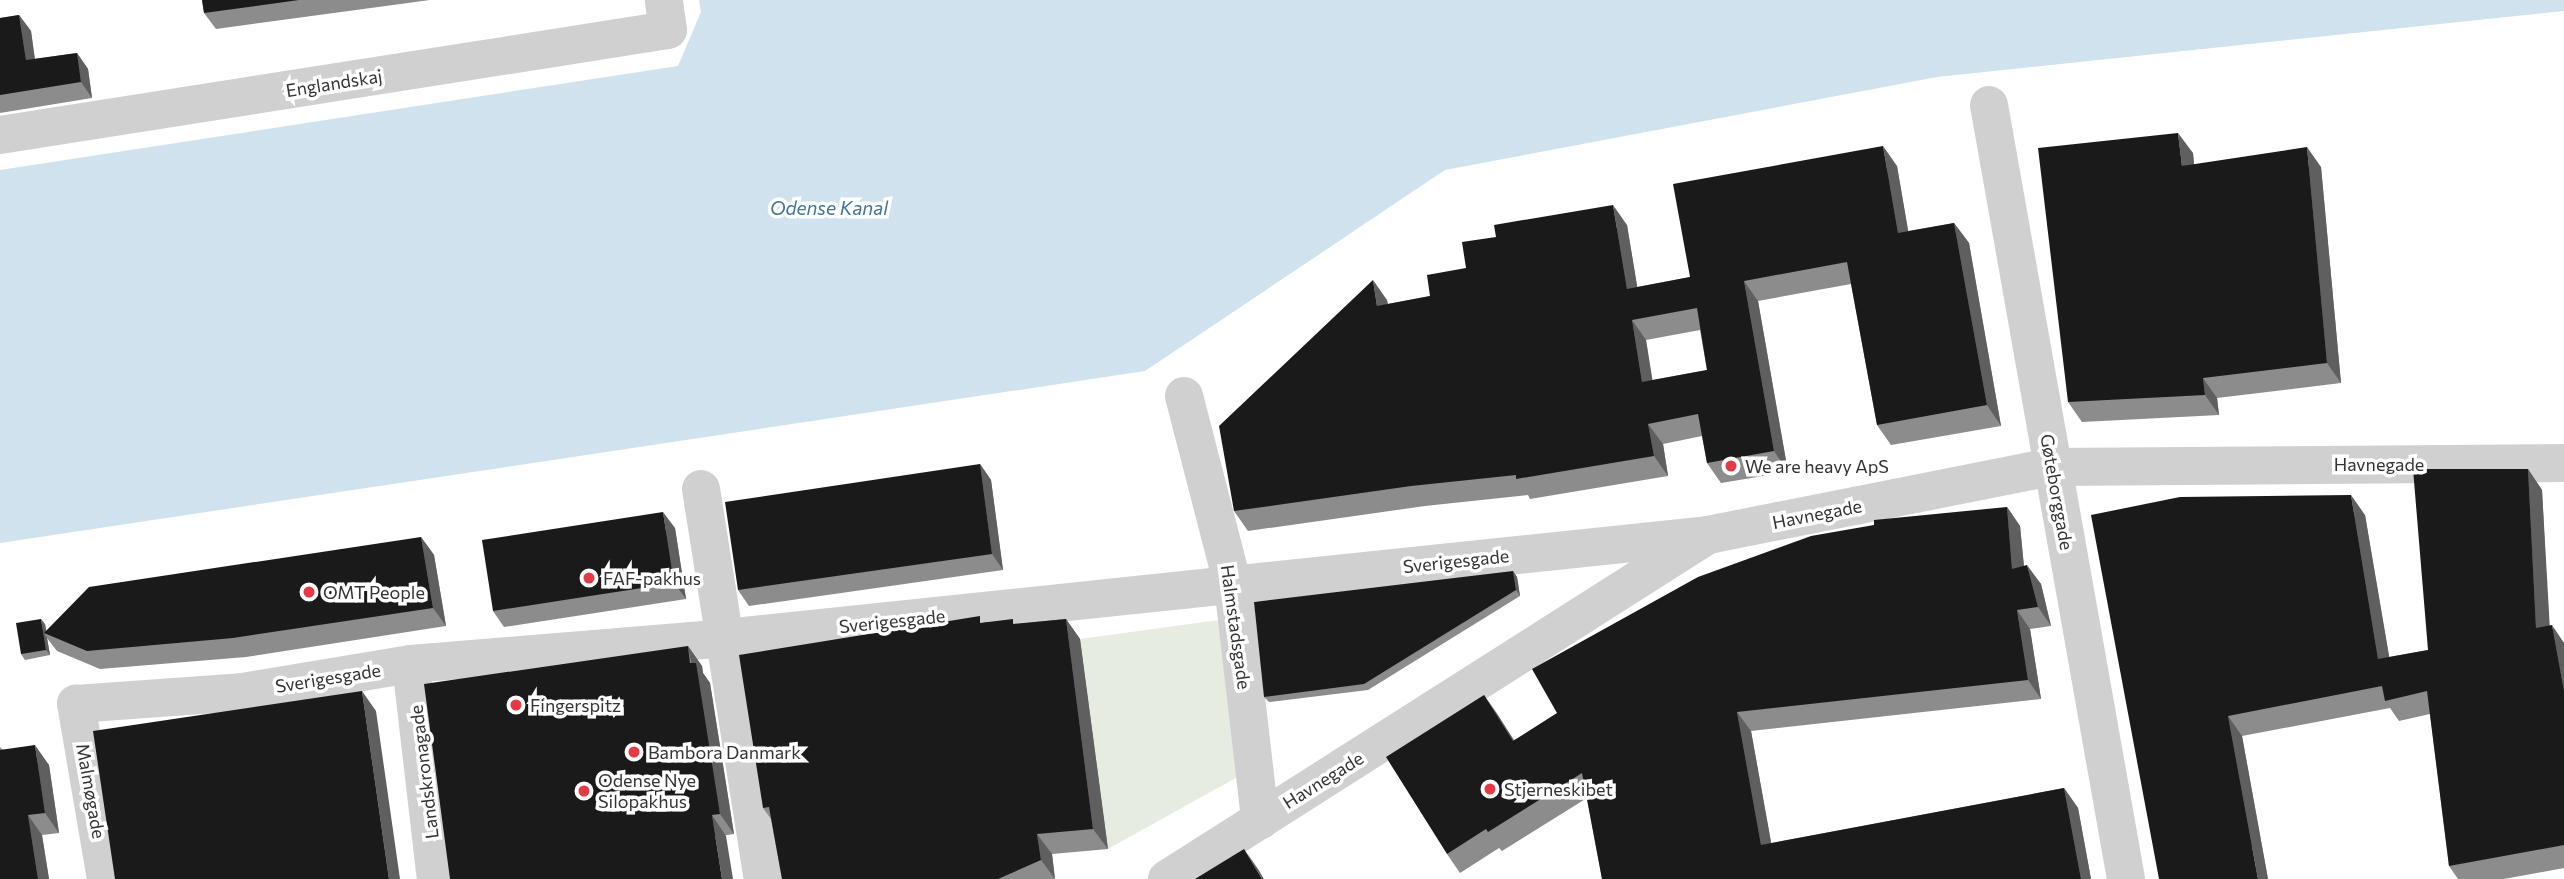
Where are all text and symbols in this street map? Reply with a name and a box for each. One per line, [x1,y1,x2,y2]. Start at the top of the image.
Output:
street label: Englandskaj [284,65,384,101]
water label: Odense Kanal [770,197,888,219]
street label: Gøteborggade [2036,432,2078,552]
street label: Havnegade [2334,453,2424,475]
place label: We are heavy ApS [1745,455,1889,477]
marker: We are heavy ApS [1723,458,1739,474]
street label: Havnegade [1770,495,1864,533]
street label: Sverigesgade [1402,545,1510,577]
street label: Halmstadsgade [1217,563,1255,691]
place label: FAF-pakhus [603,567,701,589]
marker: FAF-pakhus [581,570,597,586]
place label: OMT People [323,581,425,603]
marker: OMT People [301,584,317,600]
street label: Sverigesgade [838,605,946,637]
street label: Sverigesgade [274,659,382,697]
place label: Fingerspitz [530,694,621,716]
marker: Fingerspitz [508,697,524,713]
street label: Landskronagade [405,704,443,840]
place label: Bambora Danmark [648,741,801,763]
street label: Malmøgade [72,742,110,840]
marker: Bambora Danmark [626,744,642,760]
street label: Havnegade [1279,747,1367,813]
place label: Odense Nye Silopakhus [598,770,696,812]
place label: Stjerneskibet [1504,778,1613,800]
marker: Stjerneskibet [1482,781,1498,797]
marker: Odense Nye Silopakhus [576,783,592,799]

